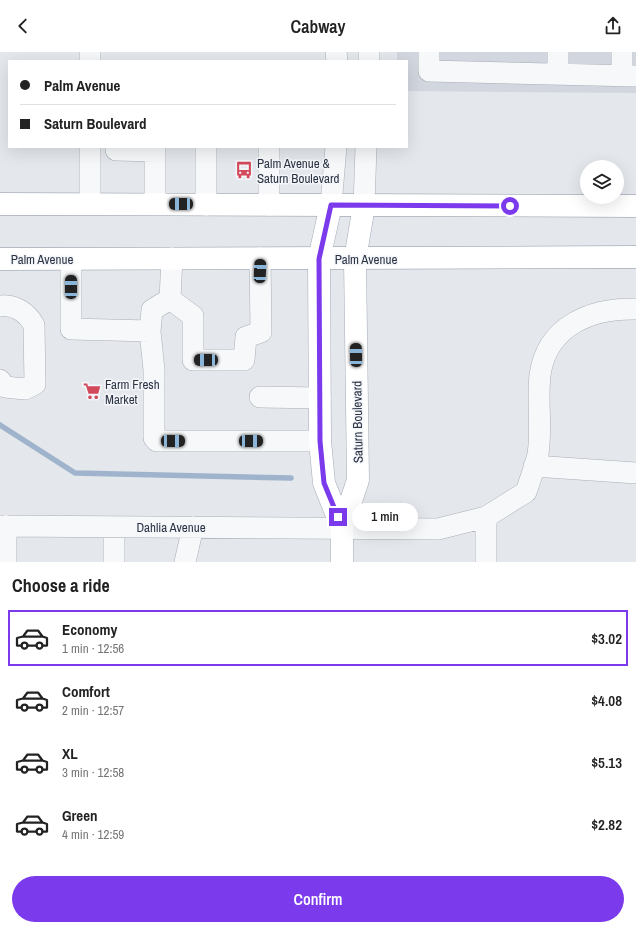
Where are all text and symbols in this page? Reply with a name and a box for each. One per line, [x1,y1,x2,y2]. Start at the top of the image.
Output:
text: Cabway [291,14,345,39]
icon: back [12,15,34,37]
icon: share [602,15,624,37]
text: Palm Avenue [44,75,120,96]
text: Saturn Boulevard [44,113,147,134]
place label: Palm Avenue & Saturn Boulevard [257,155,339,187]
bus stop icon: Palm Avenue & Saturn Boulevard [234,160,254,180]
map controls [580,160,624,204]
button: layers [580,160,624,204]
route start [501,197,519,215]
car [169,198,193,210]
street label: Palm Avenue [11,251,73,268]
street label: Palm Avenue [335,251,397,268]
car [254,259,266,283]
car [65,275,77,299]
car [350,343,362,367]
car [194,354,218,366]
place label: Farm Fresh Market [105,376,160,408]
supermarket icon: Farm Fresh Market [82,381,102,401]
street label: Saturn Boulevard [348,381,367,463]
car [161,435,185,447]
car [239,435,263,447]
callout: 1 min [352,503,418,531]
route end [329,508,347,526]
text: 1 min [371,508,399,525]
street label: Dahlia Avenue [136,519,206,536]
text: Choose a ride [12,573,110,598]
text: Economy [62,619,117,640]
icon: car [14,620,50,656]
text: $3.02 [591,628,622,649]
text: 1 min · 12:56 [62,640,124,657]
text: Comfort [62,681,110,702]
icon: car [14,682,50,718]
text: $4.08 [591,690,622,711]
text: 2 min · 12:57 [62,702,124,719]
text: XL [62,743,78,764]
icon: car [14,744,50,780]
text: $5.13 [591,752,622,773]
text: 3 min · 12:58 [62,764,124,781]
text: Green [62,805,98,826]
icon: car [14,806,50,842]
text: $2.82 [591,814,622,835]
text: 4 min · 12:59 [62,826,124,843]
button: Confirm [12,876,624,922]

